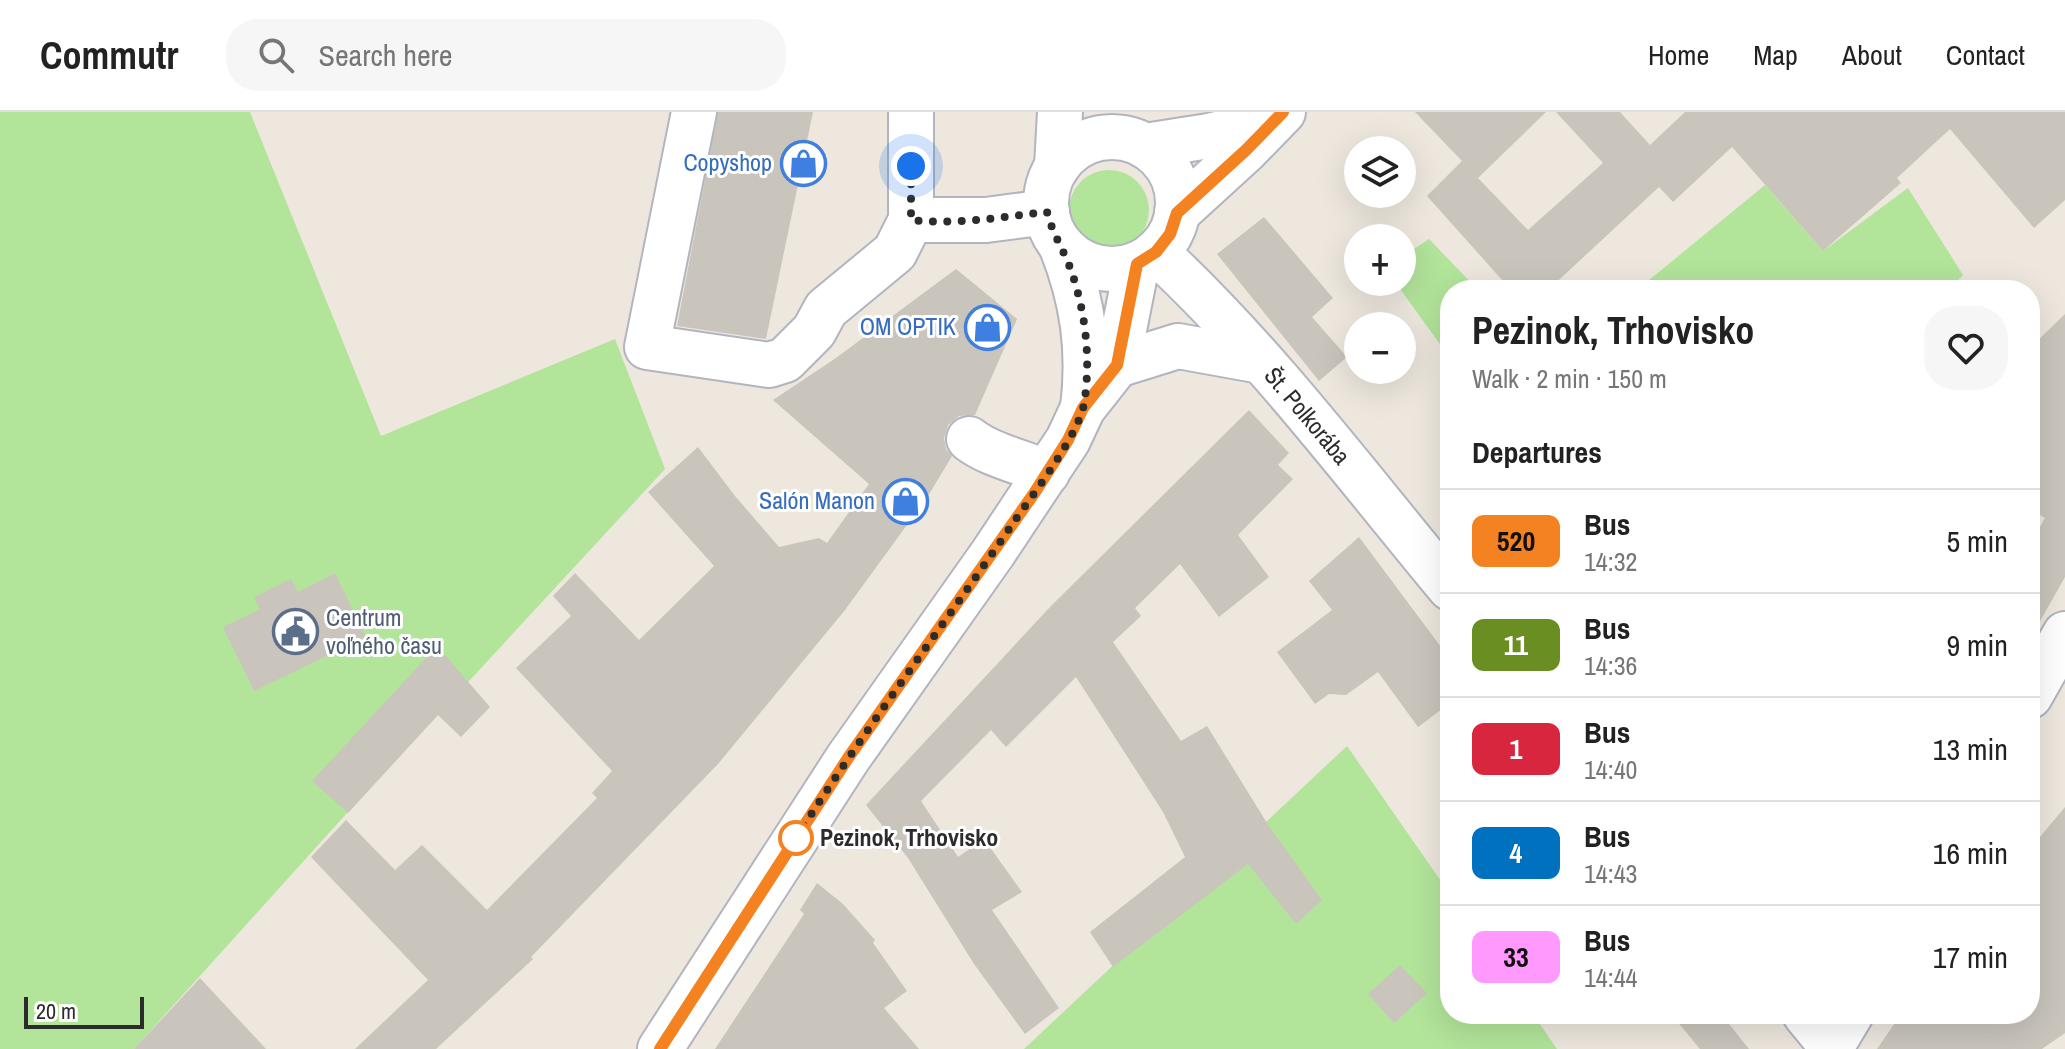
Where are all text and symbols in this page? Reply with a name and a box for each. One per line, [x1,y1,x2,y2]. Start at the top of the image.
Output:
search box [226,19,786,91]
text: Commutr [40,30,178,81]
icon: search [254,33,298,77]
text: Search here [318,35,453,75]
text: Home [1648,36,1709,74]
text: Map [1753,36,1798,74]
text: About [1842,36,1902,74]
text: Contact [1946,36,2025,74]
map controls [1344,136,1416,384]
button: layers [1344,136,1416,208]
shop icon: Copyshop [779,139,827,187]
place label: Copyshop [683,146,772,178]
your location [891,146,931,186]
button: + [1344,224,1416,296]
shop icon: OM OPTIK [963,303,1011,351]
text: Pezinok, Trhovisko [1472,305,1754,356]
button: heart [1924,306,2008,390]
place label: OM OPTIK [860,310,956,342]
button: − [1344,312,1416,384]
street label: Št. Polkorába [1258,360,1358,471]
text: Walk · 2 min · 150 m [1472,361,1667,396]
text: Departures [1472,432,1602,472]
shop icon: Salón Manon [882,477,930,525]
place label: Salón Manon [759,484,875,516]
text: Bus [1584,504,1630,544]
text: 5 min [1946,521,2008,561]
text: 520 [1497,522,1535,560]
text: 14:32 [1584,544,1637,579]
place label: Centrum voľného času [326,601,442,661]
public building icon: Centrum voľného času [271,608,319,656]
text: Bus [1584,608,1630,648]
text: 9 min [1946,625,2008,665]
text: 11 [1504,626,1528,664]
text: 14:36 [1584,648,1637,683]
text: Bus [1584,712,1630,752]
text: 13 min [1933,729,2008,769]
text: 1 [1510,730,1522,768]
text: 14:40 [1584,752,1637,787]
text: Bus [1584,816,1630,856]
marker: Pezinok, Trhovisko [779,821,813,855]
place label: Pezinok, Trhovisko [820,821,998,853]
text: 16 min [1933,833,2008,873]
text: 4 [1510,834,1522,872]
text: 14:43 [1584,856,1637,891]
text: Bus [1584,920,1630,960]
text: 17 min [1933,937,2008,977]
text: 33 [1503,938,1529,976]
text: 14:44 [1584,960,1637,995]
scale bar [24,993,144,1029]
text: 20 m [36,996,76,1026]

